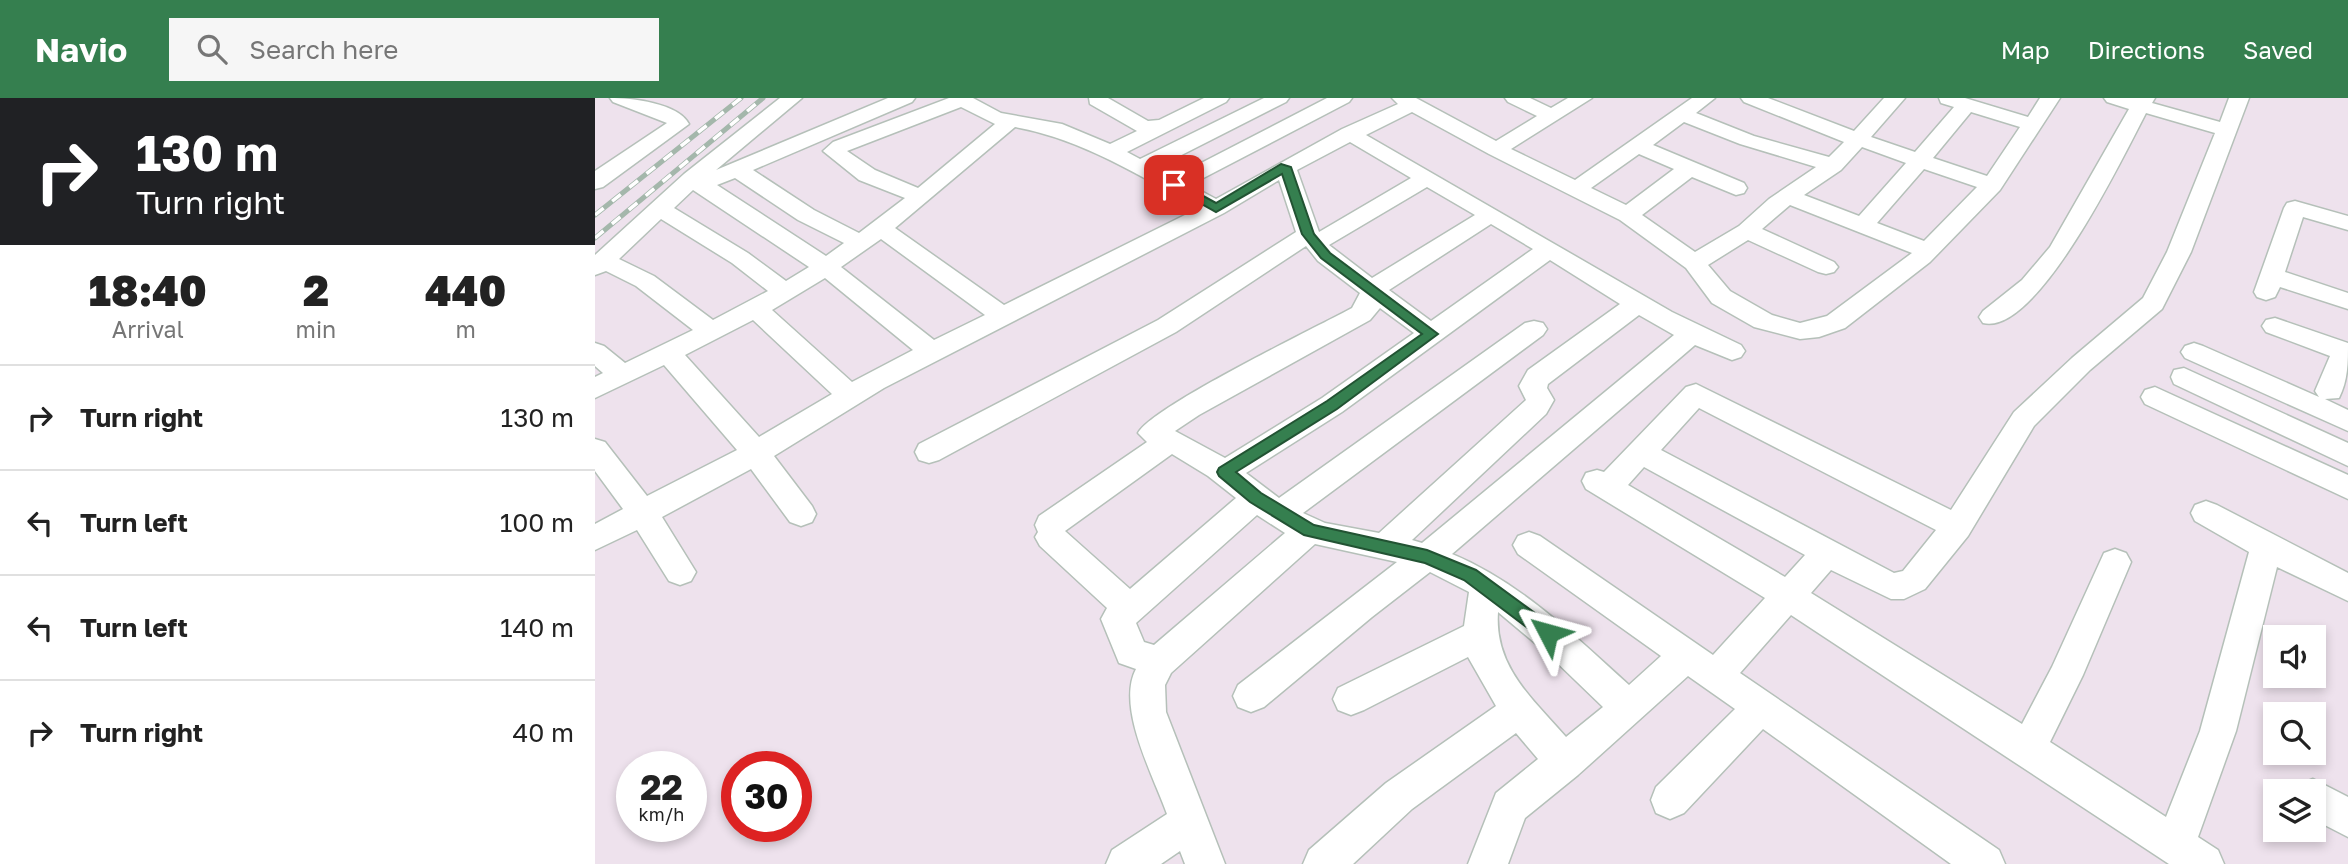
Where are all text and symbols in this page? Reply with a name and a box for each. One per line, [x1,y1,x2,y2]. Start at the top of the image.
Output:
search box [169,18,659,81]
text: Navio [35,30,127,69]
icon: search [193,30,231,68]
text: Search here [249,34,398,65]
text: Map [2001,35,2050,64]
text: Directions [2088,35,2205,64]
text: Saved [2243,35,2313,64]
text: 130 m [136,123,278,182]
icon: right [21,126,112,217]
pin [1144,155,1204,215]
icon: arrive [1155,166,1193,204]
text: Turn right [136,183,285,221]
text: 18:40 [89,265,207,315]
text: 2 [303,265,329,315]
text: 440 [425,265,506,315]
text: Arrival [112,315,184,343]
text: min [296,315,336,343]
text: m [455,315,476,343]
icon: right [21,399,59,437]
text: Turn right [80,402,203,433]
text: 130 m [501,402,574,433]
icon: left [21,504,59,542]
text: Turn left [80,507,188,538]
text: 100 m [500,507,574,538]
position arrow [1511,596,1585,670]
icon: left [21,609,59,647]
text: Turn left [80,612,188,643]
text: 140 m [500,612,574,643]
map controls [2263,625,2326,842]
button: sound [2263,625,2326,688]
button: search [2263,702,2326,765]
icon: right [21,714,59,752]
text: Turn right [80,717,203,748]
text: 40 m [513,717,574,748]
speed limit sign: 30 [721,751,812,842]
text: 22 [640,766,683,808]
button: layers [2263,779,2326,842]
text: km/h [639,803,684,825]

